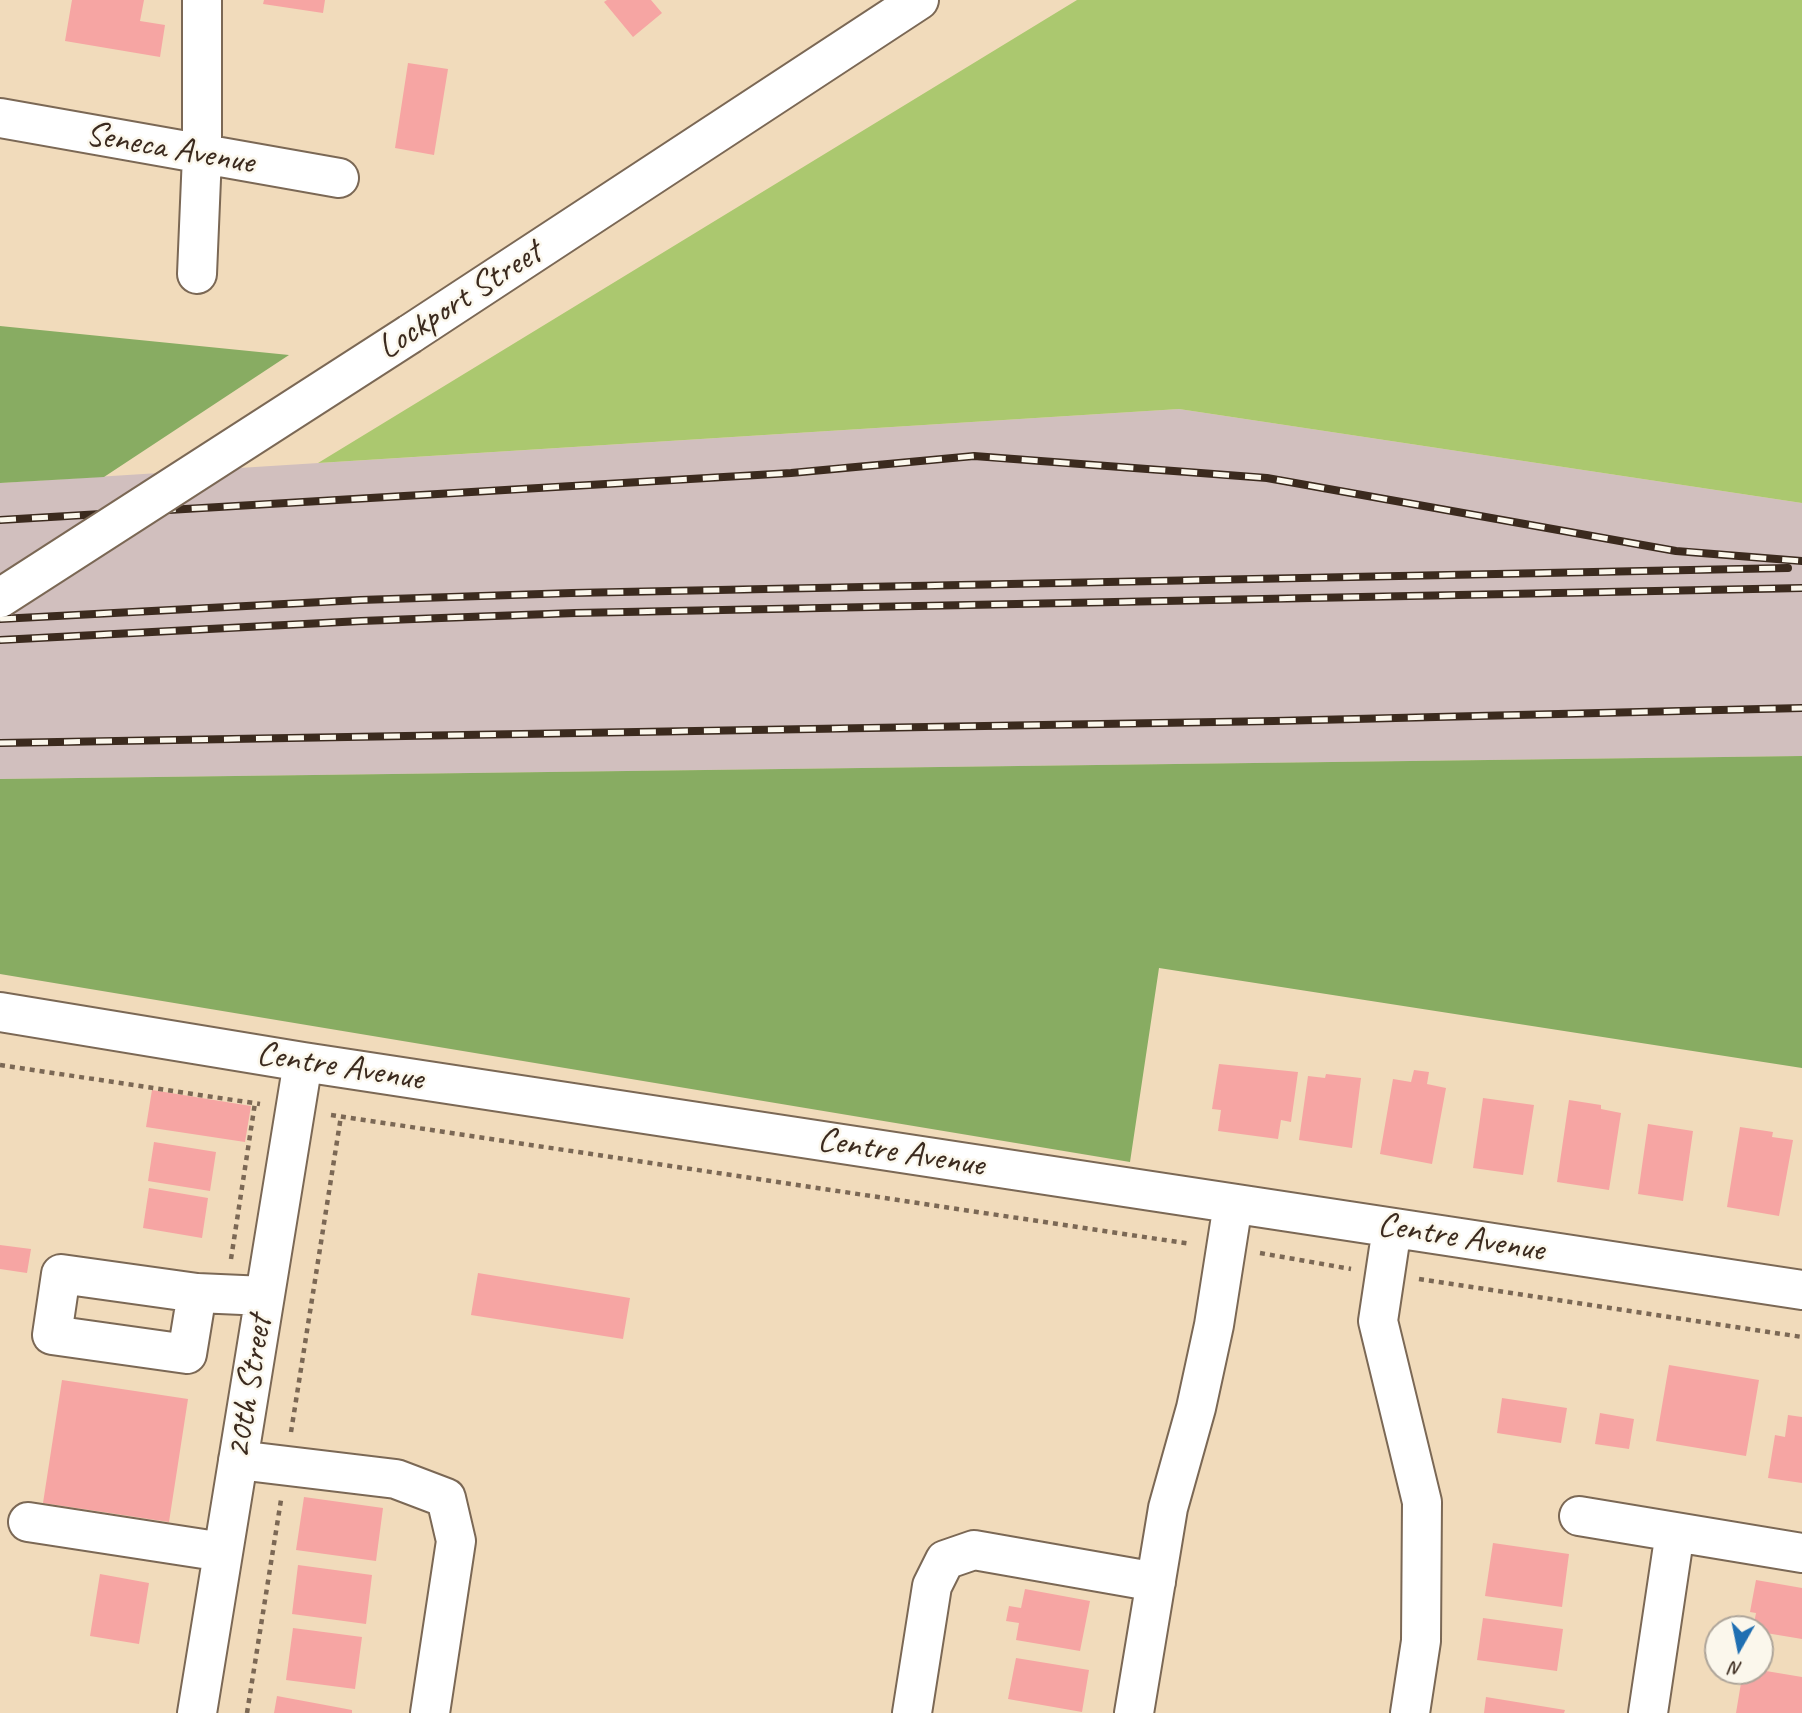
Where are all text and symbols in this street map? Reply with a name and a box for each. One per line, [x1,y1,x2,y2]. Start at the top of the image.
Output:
street label: Seneca Avenue [82,114,258,184]
street label: Lockport Street [370,232,550,370]
street label: Centre Avenue [254,1033,426,1101]
street label: Centre Avenue [815,1119,987,1187]
street label: Centre Avenue [1375,1204,1547,1272]
street label: 20th Street [218,1313,282,1461]
north arrow [1704,1615,1774,1685]
text: N [1728,1656,1744,1682]

